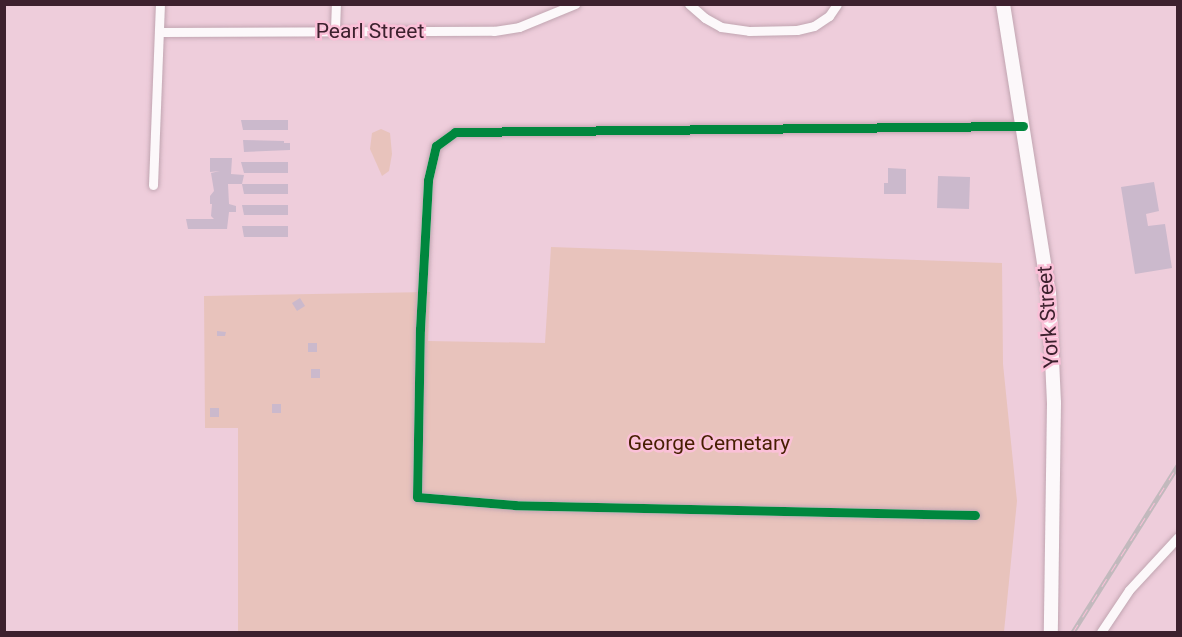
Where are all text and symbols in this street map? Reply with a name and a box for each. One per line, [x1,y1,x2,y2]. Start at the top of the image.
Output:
street label: Pearl Street [316,18,424,44]
street label: York Street [1032,265,1064,369]
park label: George Cemetary [628,430,790,456]

